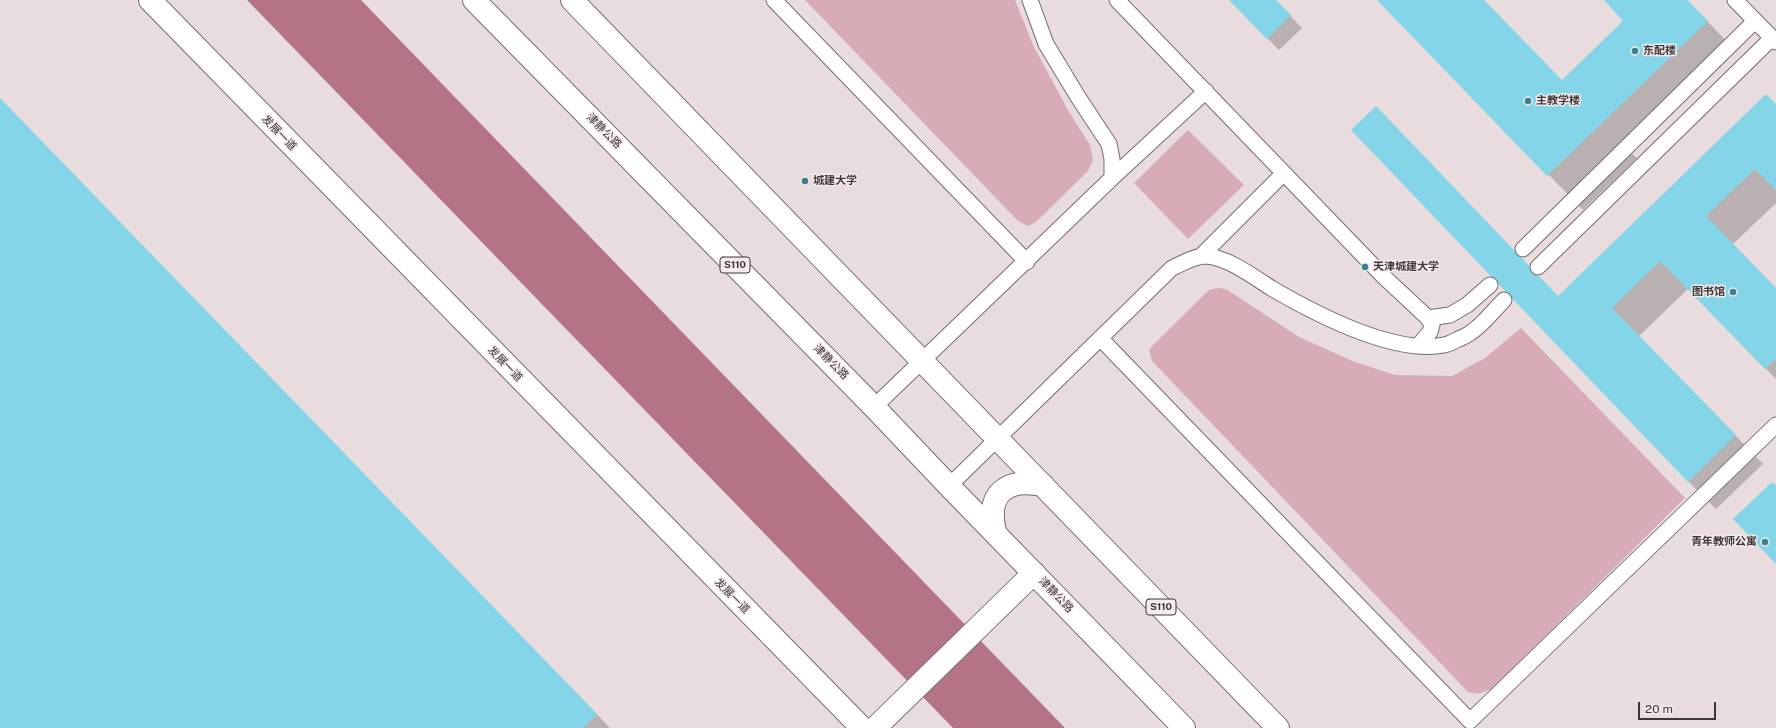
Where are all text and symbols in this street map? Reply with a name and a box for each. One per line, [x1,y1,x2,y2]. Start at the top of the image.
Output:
place label: 东配楼 [1643,44,1676,58]
marker: 东配楼 [1630,46,1640,56]
place label: 主教学楼 [1536,94,1580,108]
marker: 主教学楼 [1523,96,1533,106]
street label: 津静公路 [584,111,624,151]
street label: 发展一道 [259,113,299,153]
place label: 城建大学 [813,174,857,188]
marker: 城建大学 [800,176,810,186]
road number: S110 [720,257,750,273]
place label: 天津城建大学 [1373,260,1439,274]
marker: 天津城建大学 [1360,262,1370,272]
place label: 图书馆 [1692,285,1725,299]
marker: 图书馆 [1728,287,1738,297]
street label: 津静公路 [811,342,851,382]
street label: 发展一道 [485,344,525,384]
place label: 青年教师公寓 [1691,535,1757,549]
marker: 青年教师公寓 [1760,537,1770,547]
street label: 津静公路 [1036,575,1076,615]
street label: 发展一道 [712,576,752,616]
road number: S110 [1146,599,1176,615]
scale bar [1640,694,1718,720]
text: 20 m [1645,702,1673,716]

